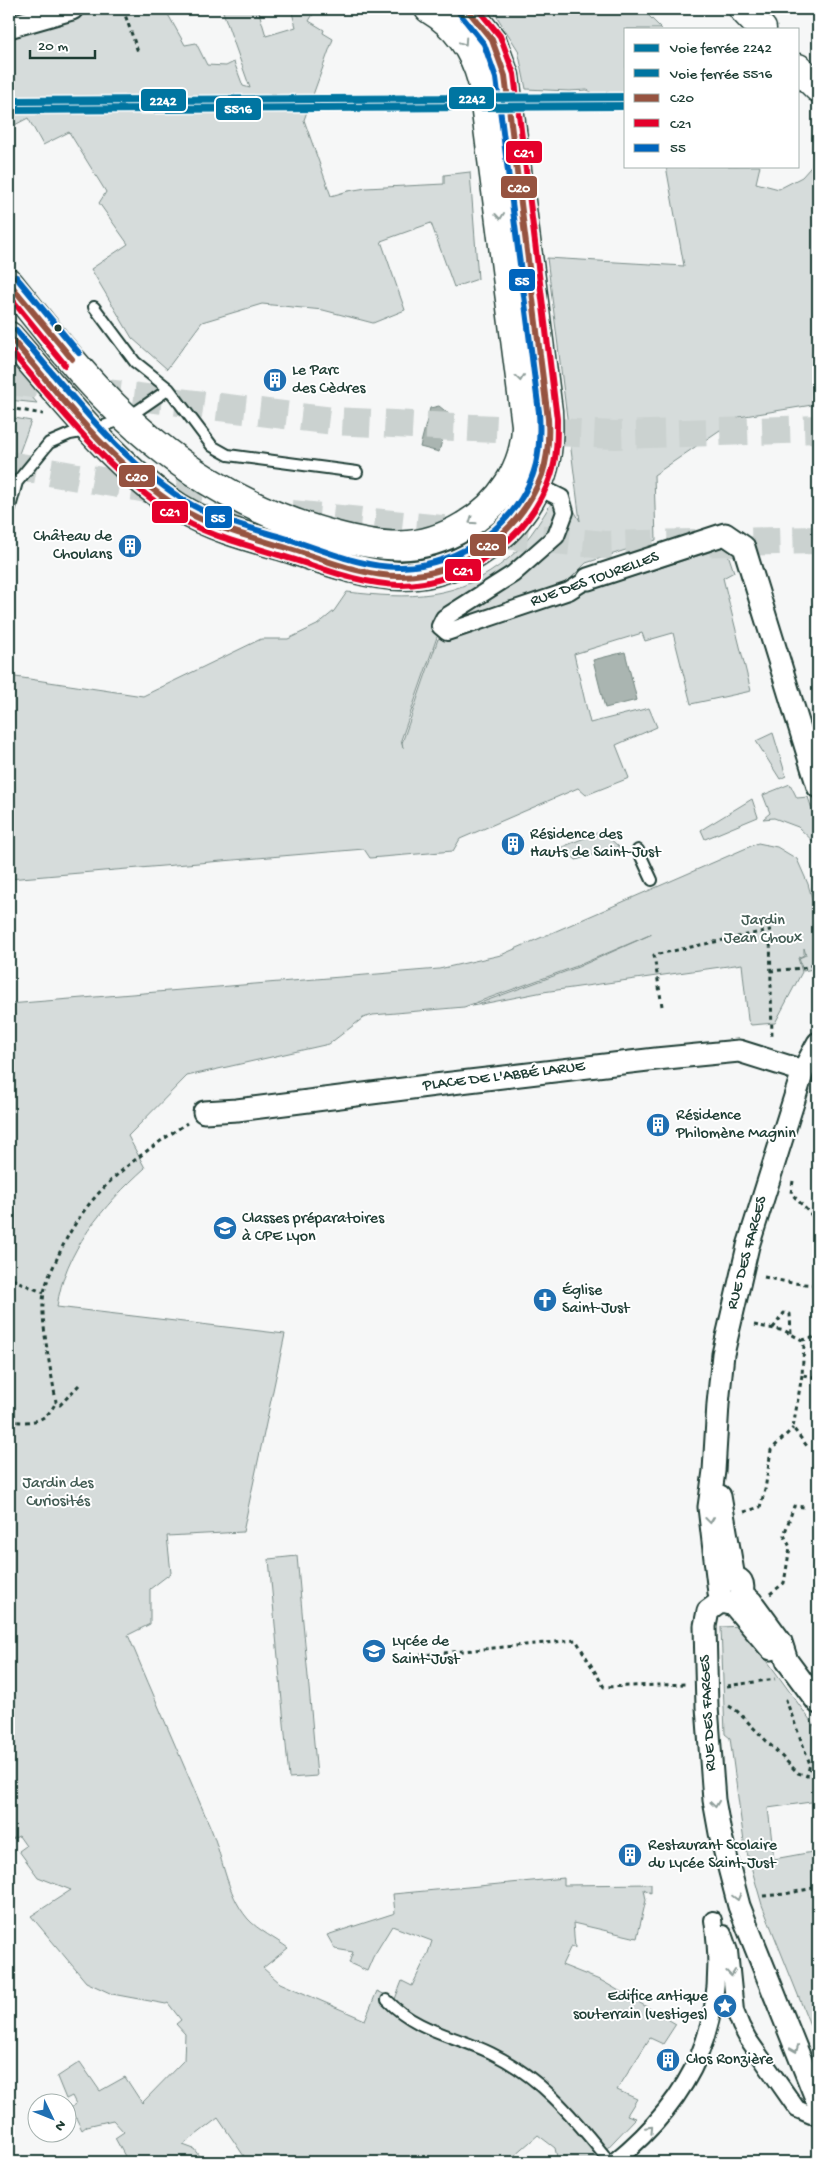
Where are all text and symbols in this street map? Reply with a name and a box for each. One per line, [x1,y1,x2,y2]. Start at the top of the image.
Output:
scale bar [30,28,95,60]
legend [624,28,800,168]
one-way arrow [458,36,467,46]
text: 20 m [38,38,68,56]
text: Voie ferrée 2242 [669,40,772,58]
text: Voie ferrée 5516 [669,66,772,84]
line badge: 2242 [448,86,495,110]
line badge: 2242 [140,88,187,112]
text: C20 [670,90,694,108]
text: 2242 [458,92,486,109]
text: 2242 [149,94,177,111]
line badge: 5516 [215,97,262,121]
text: 5516 [224,102,253,119]
text: C21 [670,116,692,134]
line badge: C21 [505,140,543,164]
text: 55 [670,140,686,158]
text: C21 [513,146,534,163]
line badge: C20 [500,175,538,199]
text: C20 [507,181,530,198]
one-way arrow [494,213,505,221]
line badge: 55 [508,268,536,292]
text: 55 [515,274,530,291]
unlabelled marker [53,323,63,333]
place label: Le Parc des Cèdres [292,362,367,399]
building icon: Le Parc des Cèdres [262,367,288,393]
one-way arrow [514,374,525,382]
line badge: C20 [118,464,156,488]
text: C20 [125,470,148,487]
line badge: C21 [151,500,189,524]
text: C21 [159,505,180,522]
line badge: 55 [204,505,233,529]
text: 55 [211,511,226,528]
one-way arrow [468,515,478,524]
place label: Château de Choulans [33,528,113,565]
building icon: Château de Choulans [117,533,143,559]
line badge: C20 [469,533,507,557]
text: C20 [476,539,499,556]
street label: RUE DES TOURELLES [528,548,662,612]
line badge: C21 [444,558,482,582]
text: C21 [452,564,473,581]
place label: Résidence des Hauts de Saint-Just [530,826,662,863]
building icon: Résidence des Hauts de Saint-Just [500,831,526,857]
park label: Jardin Jean Choux [724,912,803,949]
street label: PLACE DE L'ABBÉ LARUE [421,1058,587,1096]
place label: Résidence Philomène Magnin [675,1107,796,1144]
building icon: Résidence Philomène Magnin [645,1112,671,1138]
street label: RUE DES FARGES [724,1194,772,1312]
place label: Classes préparatoires à CPE Lyon [242,1210,385,1247]
school or university icon: Classes préparatoires à CPE Lyon [212,1215,238,1241]
place label: Église Saint-Just [562,1282,631,1319]
church icon: Église Saint-Just [532,1287,558,1313]
park label: Jardin des Curiosités [23,1475,95,1512]
one-way arrow [704,1516,715,1524]
place label: Lycée de Saint-Just [392,1633,461,1670]
school or university icon: Lycée de Saint-Just [361,1638,387,1664]
street label: RUE DES FARGES [696,1654,722,1772]
one-way arrow [709,1800,720,1808]
place label: Restaurant Scolaire du Lycée Saint-Just [648,1837,778,1874]
building icon: Restaurant Scolaire du Lycée Saint-Just [617,1842,643,1868]
one-way arrow [731,1893,742,1902]
one-way arrow [725,1970,736,1978]
place label: Edifice antique souterrain (vestiges) [573,1988,709,2025]
place icon: Edifice antique souterrain (vestiges) [712,1993,738,2019]
one-way arrow [789,2044,800,2053]
building icon: Clos Ronzière [655,2047,681,2073]
place label: Clos Ronzière [686,2051,774,2070]
north arrow [28,2094,78,2144]
text: N [50,2116,69,2134]
one-way arrow [644,2126,653,2135]

